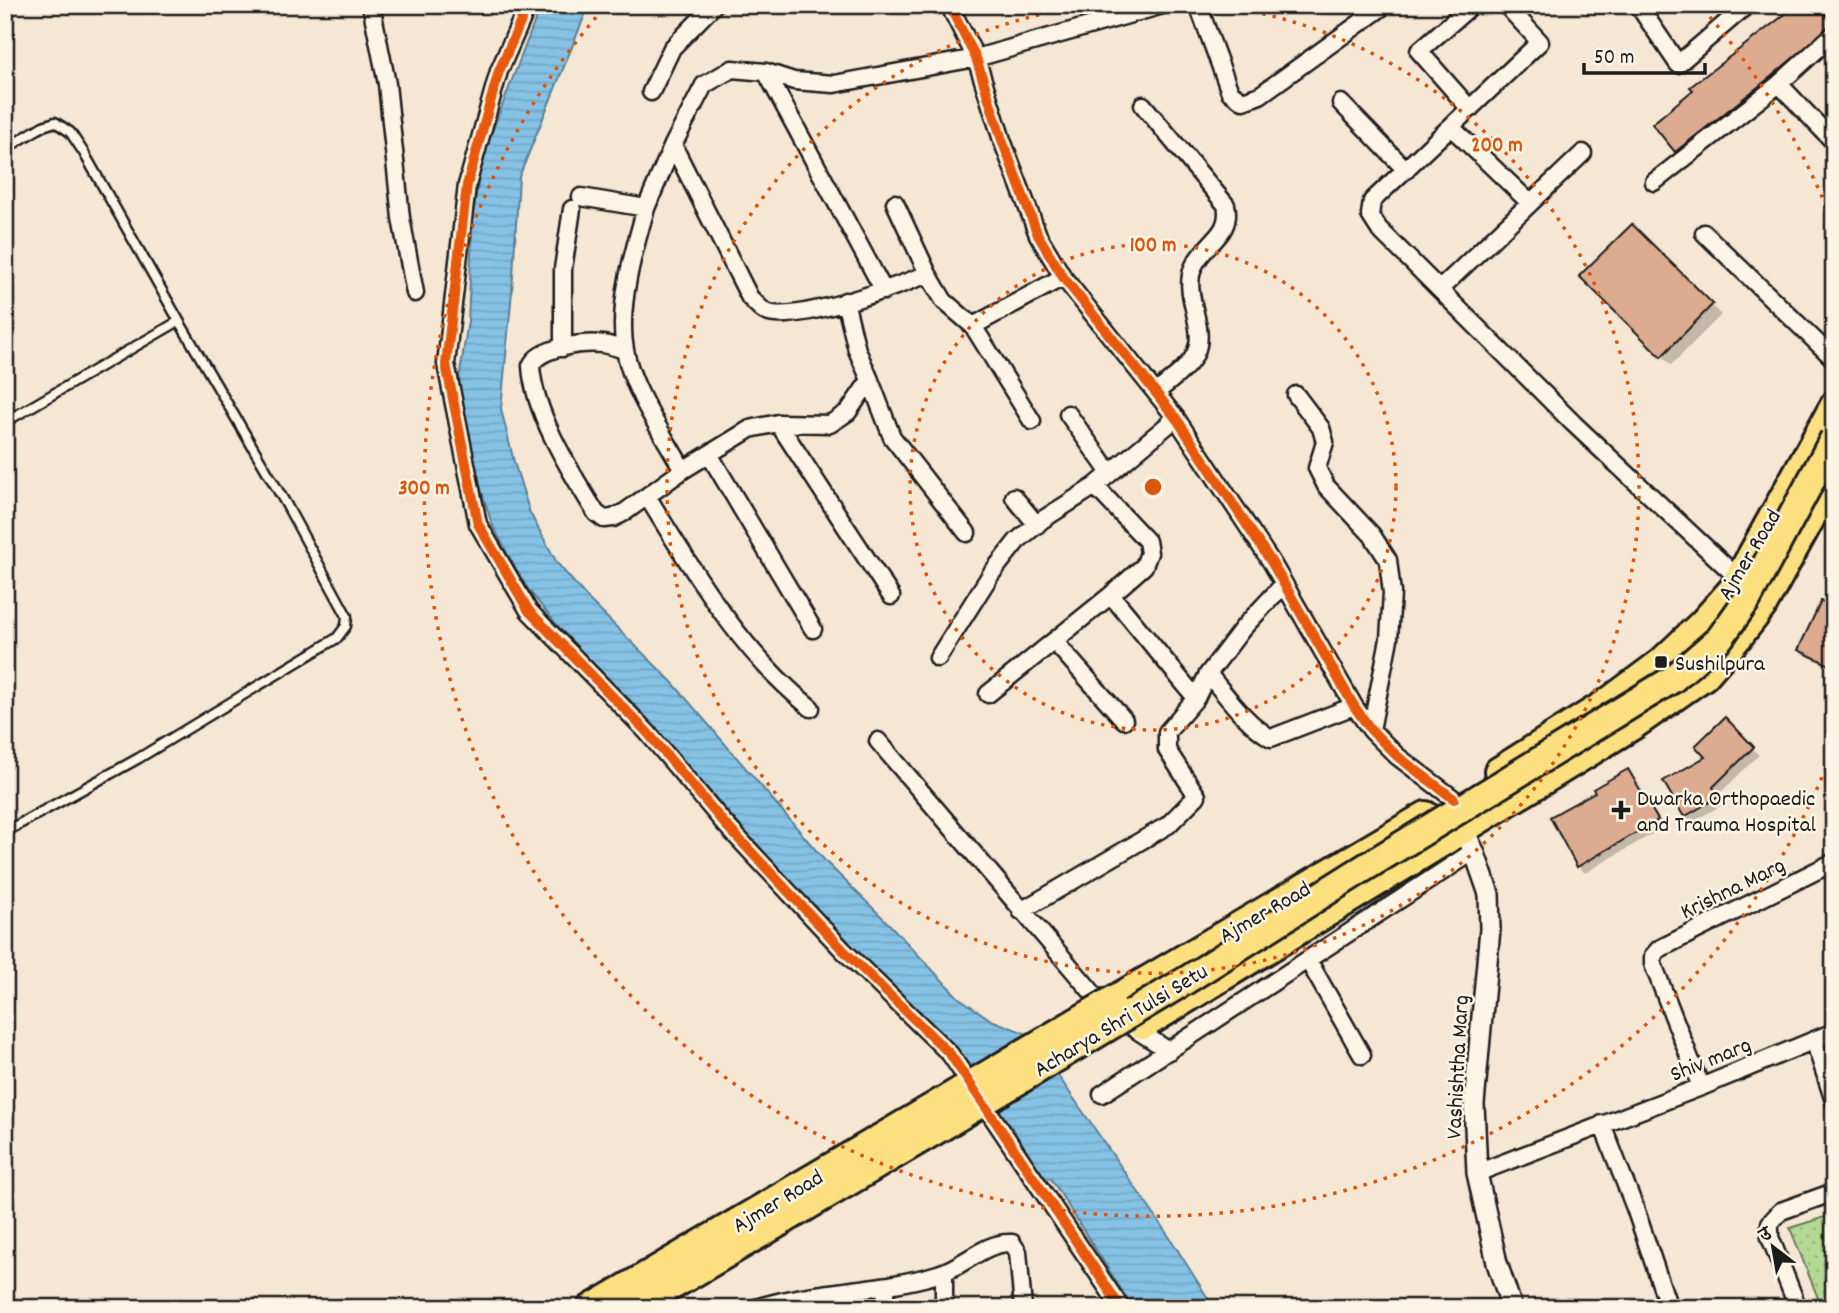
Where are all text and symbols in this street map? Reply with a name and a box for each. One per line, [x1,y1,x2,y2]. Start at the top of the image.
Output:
scale bar [1584,32,1704,76]
text: 50 m [1594,44,1634,74]
text: 200 m [1471,132,1523,162]
text: 100 m [1130,232,1176,262]
text: 300 m [398,475,450,505]
centre of rings [1141,475,1165,499]
street label: Ajmer Road [1711,504,1791,608]
place label: Sushilpura [1675,649,1766,682]
marker: Sushilpura [1653,654,1669,670]
place label: Dwarka Orthopaedic and Trauma Hospital [1637,784,1817,843]
marker: Dwarka Orthopaedic and Trauma Hospital [1611,800,1631,820]
street label: Krishna Marg [1675,851,1792,930]
street label: Ajmer Road [1214,874,1318,954]
street label: Acharya Shri Tulsi Setu [1028,957,1215,1087]
street label: Vashishtha Marg [1439,994,1480,1140]
street label: Shiv marg [1666,1030,1757,1092]
street label: Ajmer Road [727,1163,831,1243]
north arrow [1738,1212,1808,1282]
text: उ [1754,1220,1779,1250]

